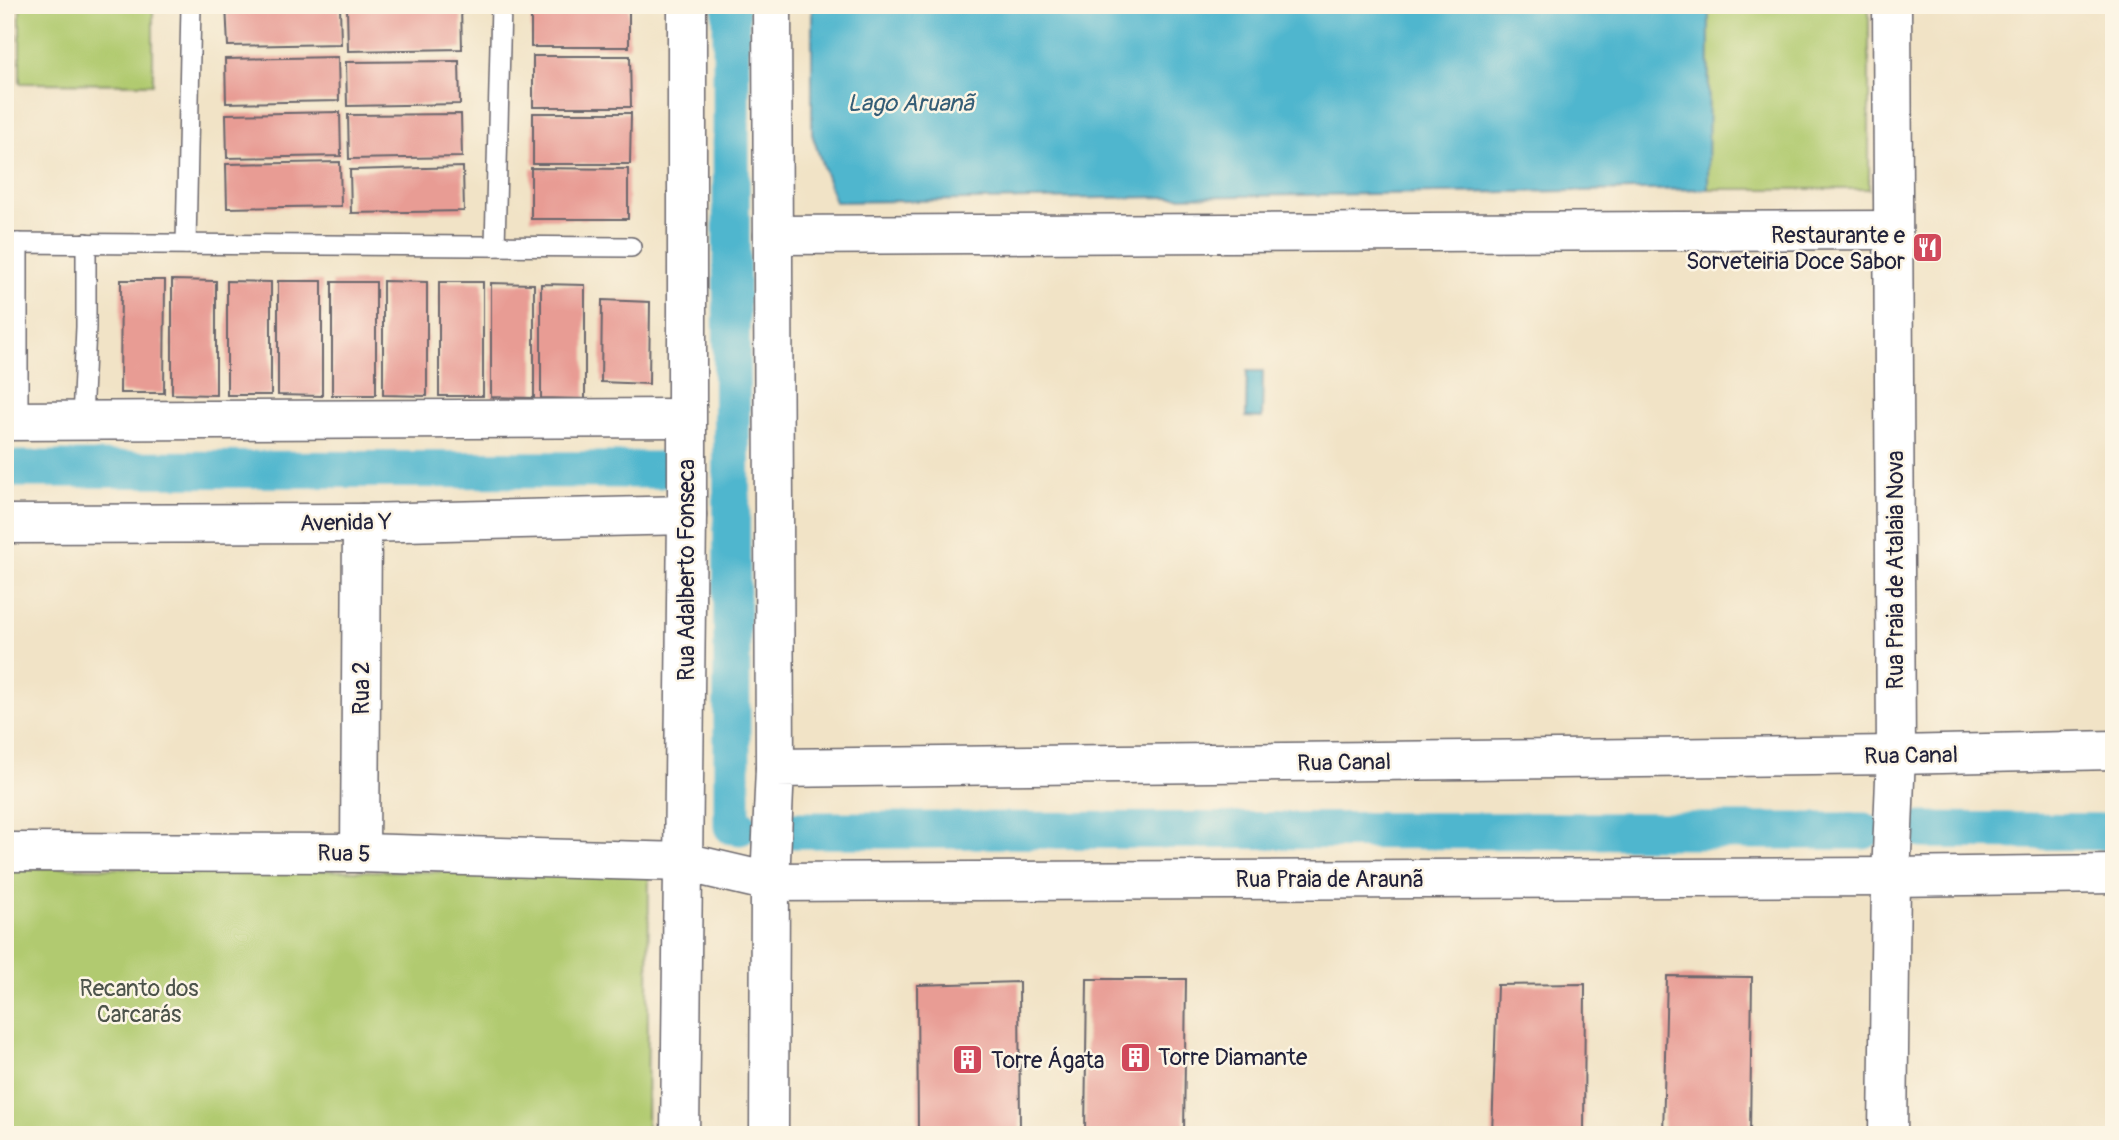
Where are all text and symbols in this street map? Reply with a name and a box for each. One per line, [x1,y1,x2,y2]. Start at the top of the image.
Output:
water label: Lago Aruanã [847,89,976,118]
place label: Restaurante e Sorveteiria Doce Sabor [1686,221,1906,276]
restaurant icon: Restaurante e Sorveteiria Doce Sabor [1911,231,1945,265]
street label: Rua Praia de Atalaia Nova [1881,450,1910,690]
street label: Rua Adalberto Fonseca [672,459,701,681]
street label: Avenida Y [300,507,392,538]
street label: Rua 2 [347,661,376,715]
street label: Rua Canal [1864,740,1958,771]
street label: Rua Canal [1297,747,1391,778]
street label: Rua 5 [317,839,371,868]
street label: Rua Praia de Araunã [1235,865,1425,894]
park label: Recanto dos Carcarás [79,974,199,1029]
building icon: Torre Diamante [1118,1040,1152,1074]
building icon: Torre Ágata [951,1043,985,1077]
place label: Torre Diamante [1158,1043,1308,1072]
place label: Torre Ágata [991,1046,1104,1075]

